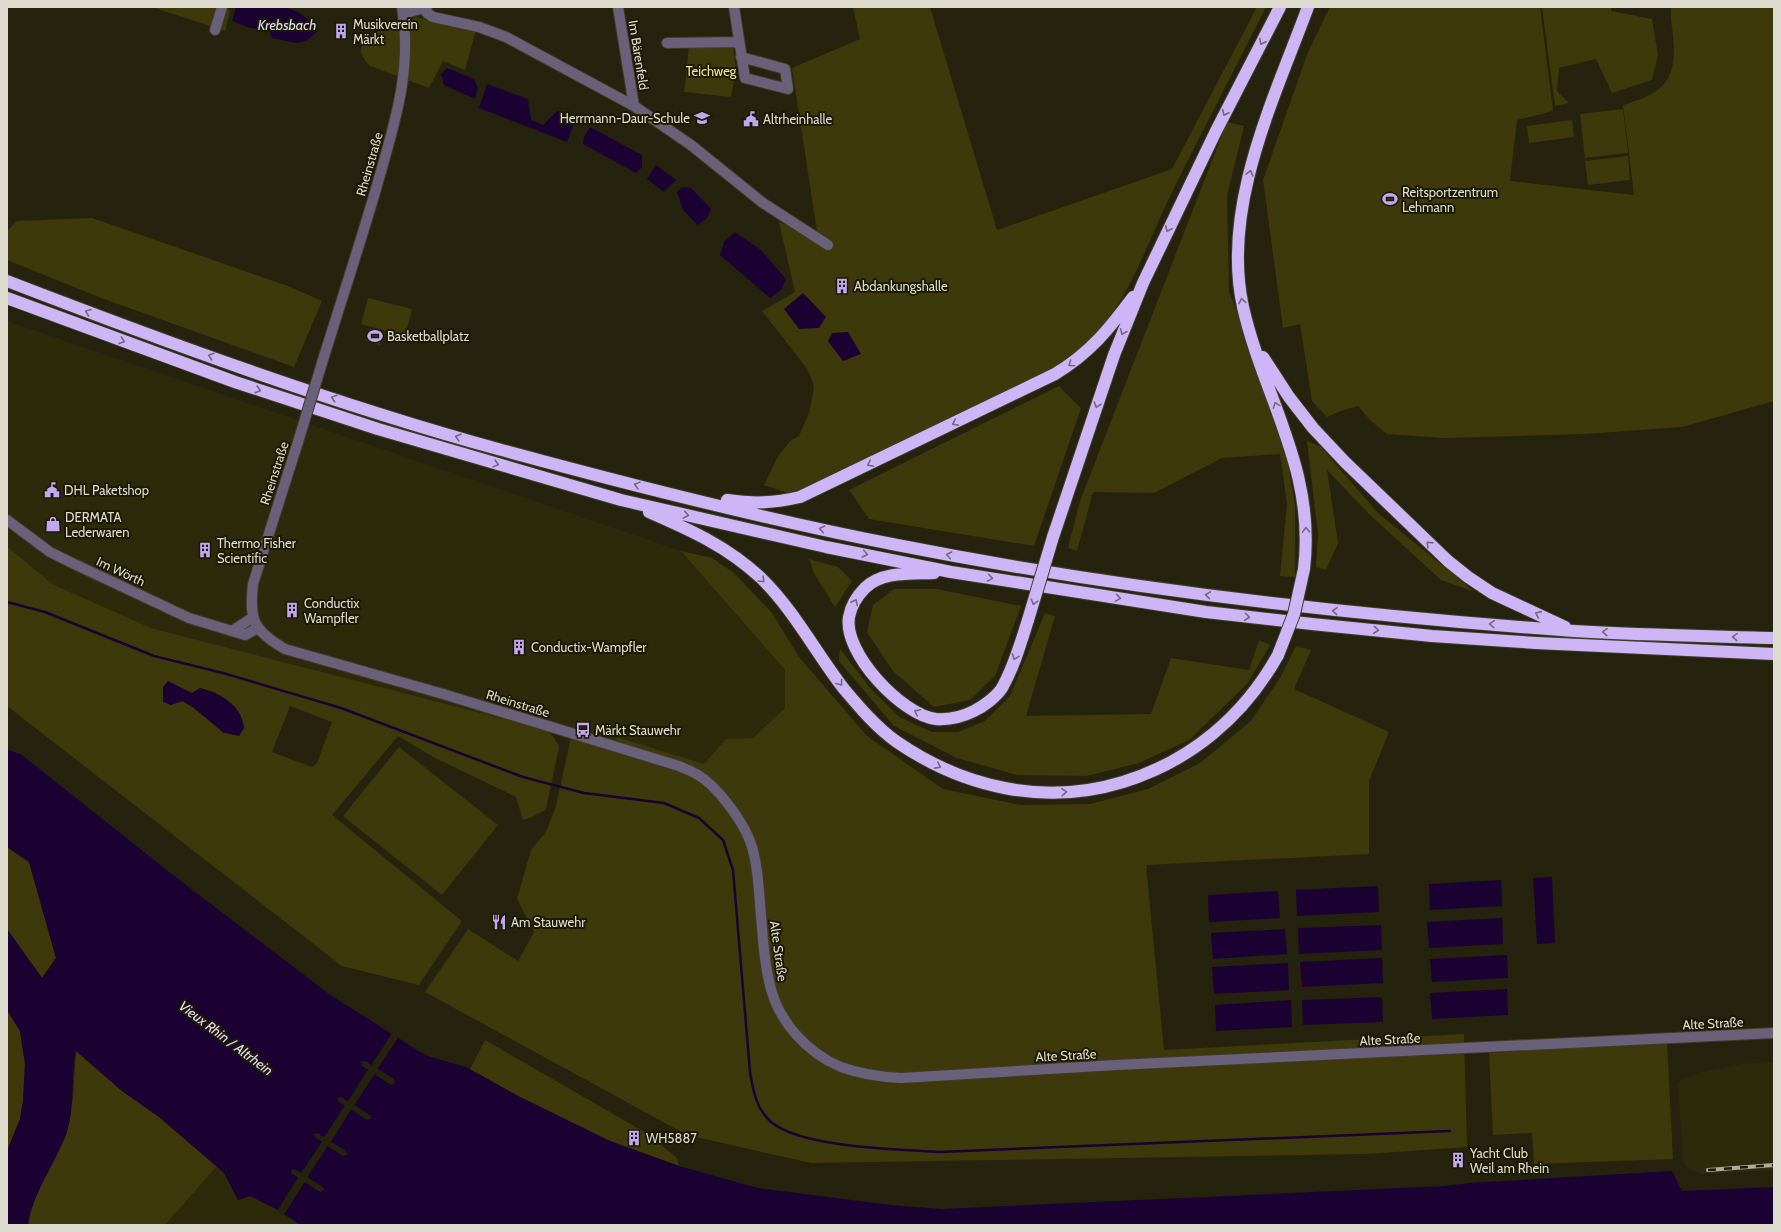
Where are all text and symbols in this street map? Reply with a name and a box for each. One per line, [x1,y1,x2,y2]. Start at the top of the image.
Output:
water label: Krebsbach [258,16,316,34]
place label: Musikverein Märkt [353,16,418,47]
street label: Im Bärenfeld [626,19,652,91]
building icon: Musikverein Märkt [332,22,350,40]
one-way arrow [1259,37,1267,45]
park label: Teichweg [686,63,737,79]
one-way arrow [1222,108,1230,116]
school or university icon: Herrmann-Daur-Schule [693,109,711,127]
place label: Herrmann-Daur-Schule [560,110,690,126]
public building icon: Altrheinhalle [742,110,760,128]
place label: Altrheinhalle [763,111,832,127]
street label: Rheinstraße [352,130,386,198]
one-way arrow [1245,169,1253,176]
place label: Reitsportzentrum Lehmann [1402,184,1498,215]
sports icon: Reitsportzentrum Lehmann [1381,190,1399,208]
one-way arrow [1165,225,1173,233]
building icon: Abdankungshalle [833,277,851,295]
place label: Abdankungshalle [854,278,948,294]
one-way arrow [1239,298,1247,304]
one-way arrow [85,309,92,317]
sports icon: Basketballplatz [366,327,384,345]
place label: Basketballplatz [387,328,469,344]
one-way arrow [1120,328,1128,336]
one-way arrow [119,337,126,345]
one-way arrow [207,353,214,361]
one-way arrow [1068,359,1075,367]
one-way arrow [254,385,261,393]
one-way arrow [330,394,337,403]
one-way arrow [1272,401,1280,408]
one-way arrow [1093,402,1101,409]
one-way arrow [952,418,960,426]
one-way arrow [454,433,461,442]
street label: Rheinstraße [256,439,292,507]
one-way arrow [493,459,500,467]
one-way arrow [866,459,874,467]
public building icon: DHL Paketshop [43,481,61,499]
place label: DHL Paketshop [64,482,149,498]
one-way arrow [633,482,640,490]
place label: DERMATA Lederwaren [65,509,130,540]
one-way arrow [683,510,690,519]
shop icon: DERMATA Lederwaren [44,515,62,533]
one-way arrow [818,526,825,534]
one-way arrow [1302,527,1310,533]
place label: Thermo Fisher Scientific [217,535,297,566]
building icon: Thermo Fisher Scientific [196,541,214,559]
one-way arrow [1426,542,1434,549]
one-way arrow [861,550,868,558]
one-way arrow [946,551,952,559]
street label: Im Wörth [94,553,148,589]
one-way arrow [987,573,993,582]
one-way arrow [757,575,764,583]
one-way arrow [1204,591,1211,600]
one-way arrow [1115,593,1122,602]
place label: Conductix Wampfler [304,595,360,626]
one-way arrow [1030,598,1038,605]
one-way arrow [850,599,858,607]
building icon: Conductix Wampfler [283,601,301,619]
one-way arrow [1332,606,1338,615]
one-way arrow [1534,611,1541,619]
one-way arrow [1244,612,1250,621]
one-way arrow [1489,620,1495,629]
one-way arrow [1373,626,1379,635]
one-way arrow [1602,628,1608,636]
one-way arrow [1732,633,1738,641]
building icon: Conductix-Wampfler [510,638,528,656]
place label: Conductix-Wampfler [531,639,647,655]
one-way arrow [1012,653,1020,660]
one-way arrow [835,679,843,686]
street label: Rheinstraße [484,686,552,720]
one-way arrow [914,709,921,717]
bus stop icon: Märkt Stauwehr [574,721,592,739]
place label: Märkt Stauwehr [595,722,682,738]
one-way arrow [934,762,942,769]
one-way arrow [1061,788,1067,797]
restaurant icon: Am Stauwehr [490,913,508,931]
place label: Am Stauwehr [511,914,586,930]
street label: Alte Straße [767,920,791,983]
water label: Vieux Rhin / Altrhein [175,997,277,1079]
street label: Alte Straße [1682,1013,1744,1033]
street label: Alte Straße [1359,1029,1421,1049]
street label: Alte Straße [1035,1045,1097,1065]
building icon: WH5887 [625,1129,643,1147]
place label: WH5887 [646,1130,697,1146]
place label: Yacht Club Weil am Rhein [1469,1145,1549,1176]
building icon: Yacht Club Weil am Rhein [1449,1151,1467,1169]

